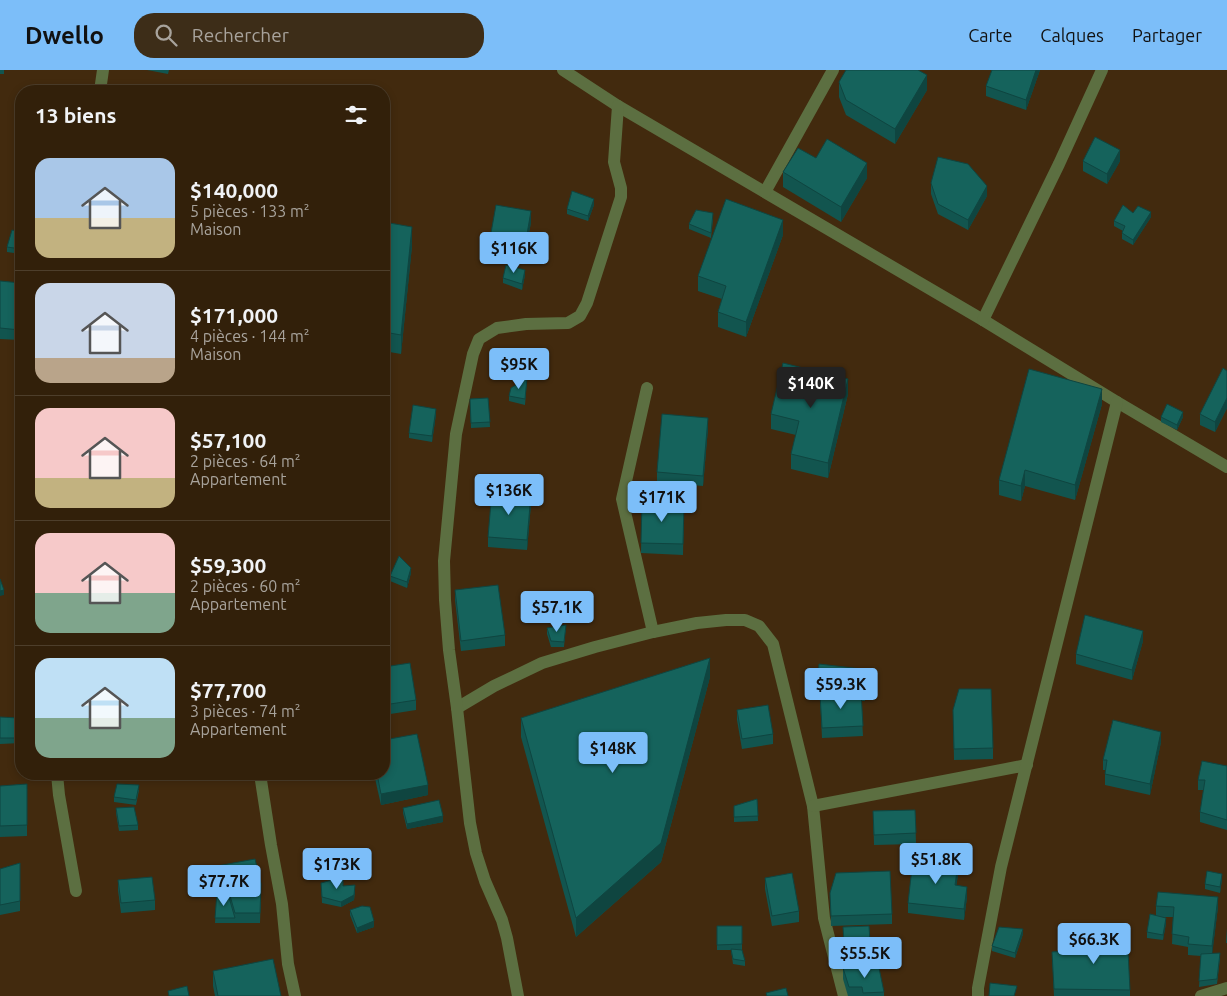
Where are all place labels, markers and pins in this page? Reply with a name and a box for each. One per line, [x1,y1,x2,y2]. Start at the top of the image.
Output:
pin: $116K [479,232,549,274]
pin: $95K [489,348,549,390]
pin: $140K [776,366,846,409]
pin: $136K [474,474,544,516]
pin: $171K [627,480,697,523]
pin: $57.1K [516,590,598,633]
pin: $59.3K [800,668,882,710]
pin: $148K [578,732,648,774]
pin: $51.8K [895,842,977,885]
pin: $173K [302,848,372,890]
pin: $77.7K [183,864,265,907]
pin: $66.3K [1053,922,1135,965]
pin: $55.5K [824,936,906,979]

